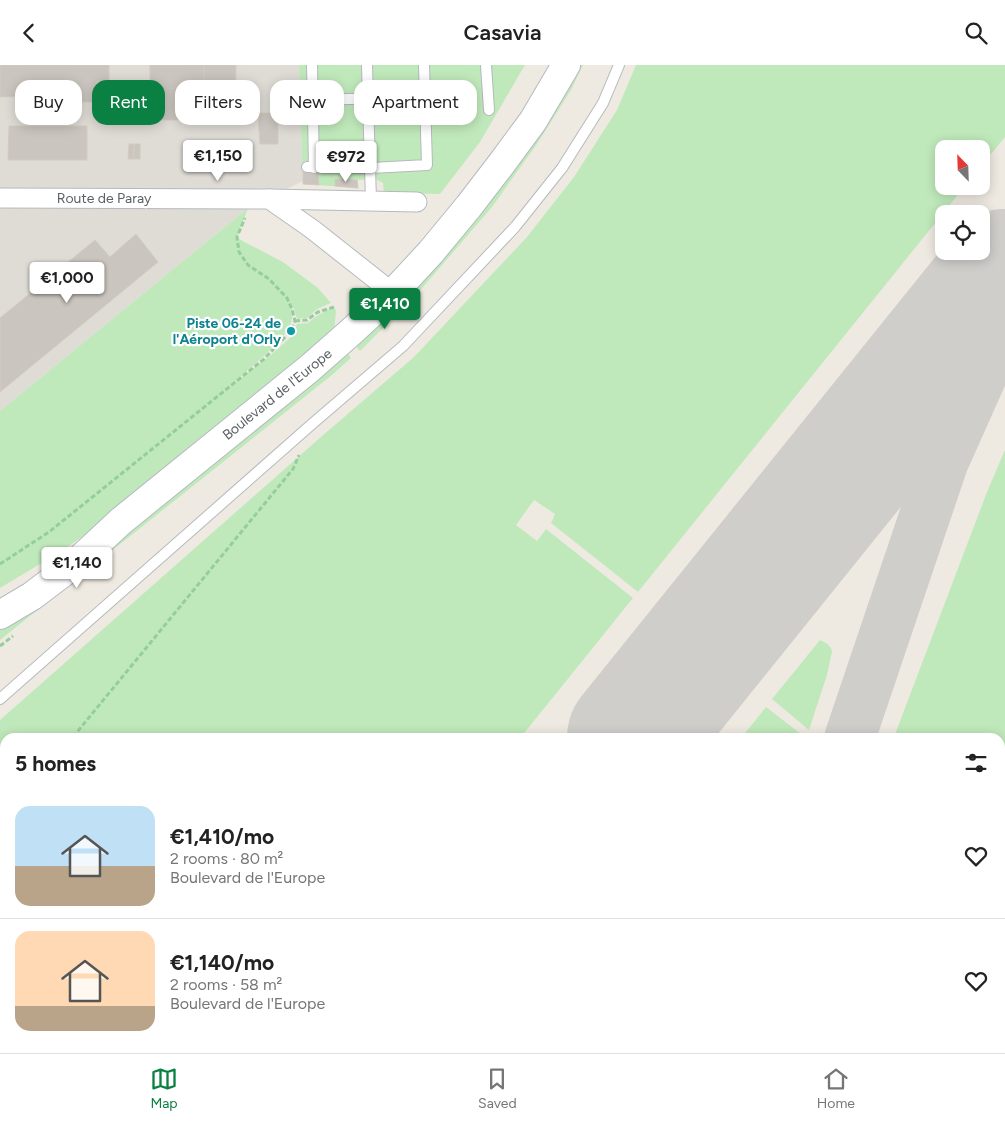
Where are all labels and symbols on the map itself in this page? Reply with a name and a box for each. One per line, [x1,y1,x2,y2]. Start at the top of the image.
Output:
pin: €1,150 [177,139,259,182]
north arrow [935,140,990,195]
pin: €972 [316,141,376,183]
street label: Route de Paray [57,190,152,207]
pin: €1,000 [26,261,108,304]
pin: €1,410 [344,287,426,330]
place label: Piste 06-24 de l'Aéroport d'Orly [173,315,282,348]
marker: Piste 06-24 de l'Aéroport d'Orly [285,325,297,337]
street label: Boulevard de l'Europe [219,345,336,444]
pin: €1,140 [36,547,118,589]

